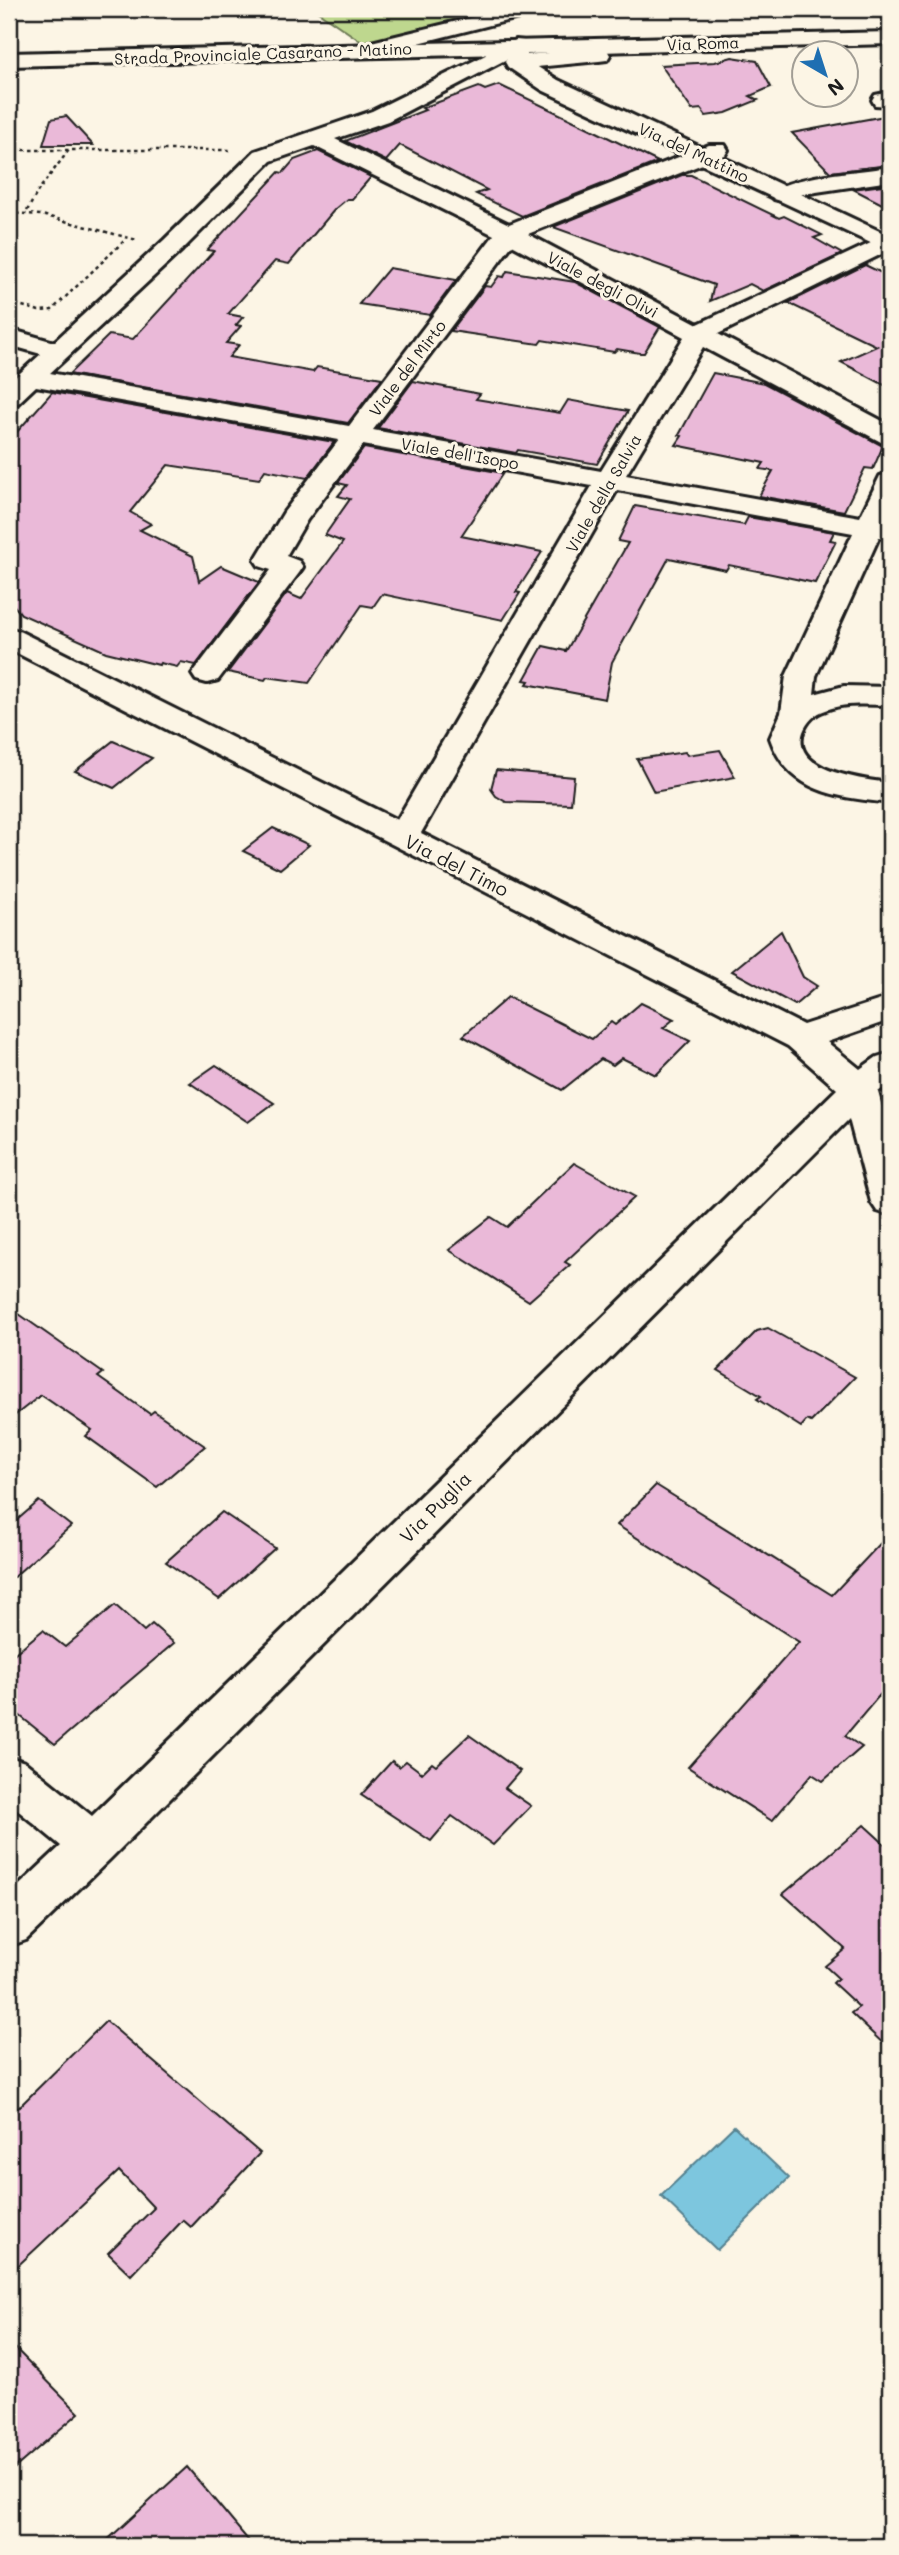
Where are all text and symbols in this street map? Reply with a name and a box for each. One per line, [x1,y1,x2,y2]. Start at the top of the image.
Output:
street label: Via Roma [666,31,740,55]
street label: Strada Provinciale Casarano - Matino [114,37,412,69]
north arrow [790,38,860,108]
text: N [823,73,849,102]
street label: Via del Mattino [635,117,753,187]
street label: Viale degli Olivi [544,246,662,322]
street label: Viale del Mirto [364,316,450,420]
street label: Viale della Salvia [560,430,646,556]
street label: Viale dell'Isopo [399,432,521,474]
street label: Via del Timo [401,828,513,902]
street label: Via Puglia [394,1466,476,1548]

